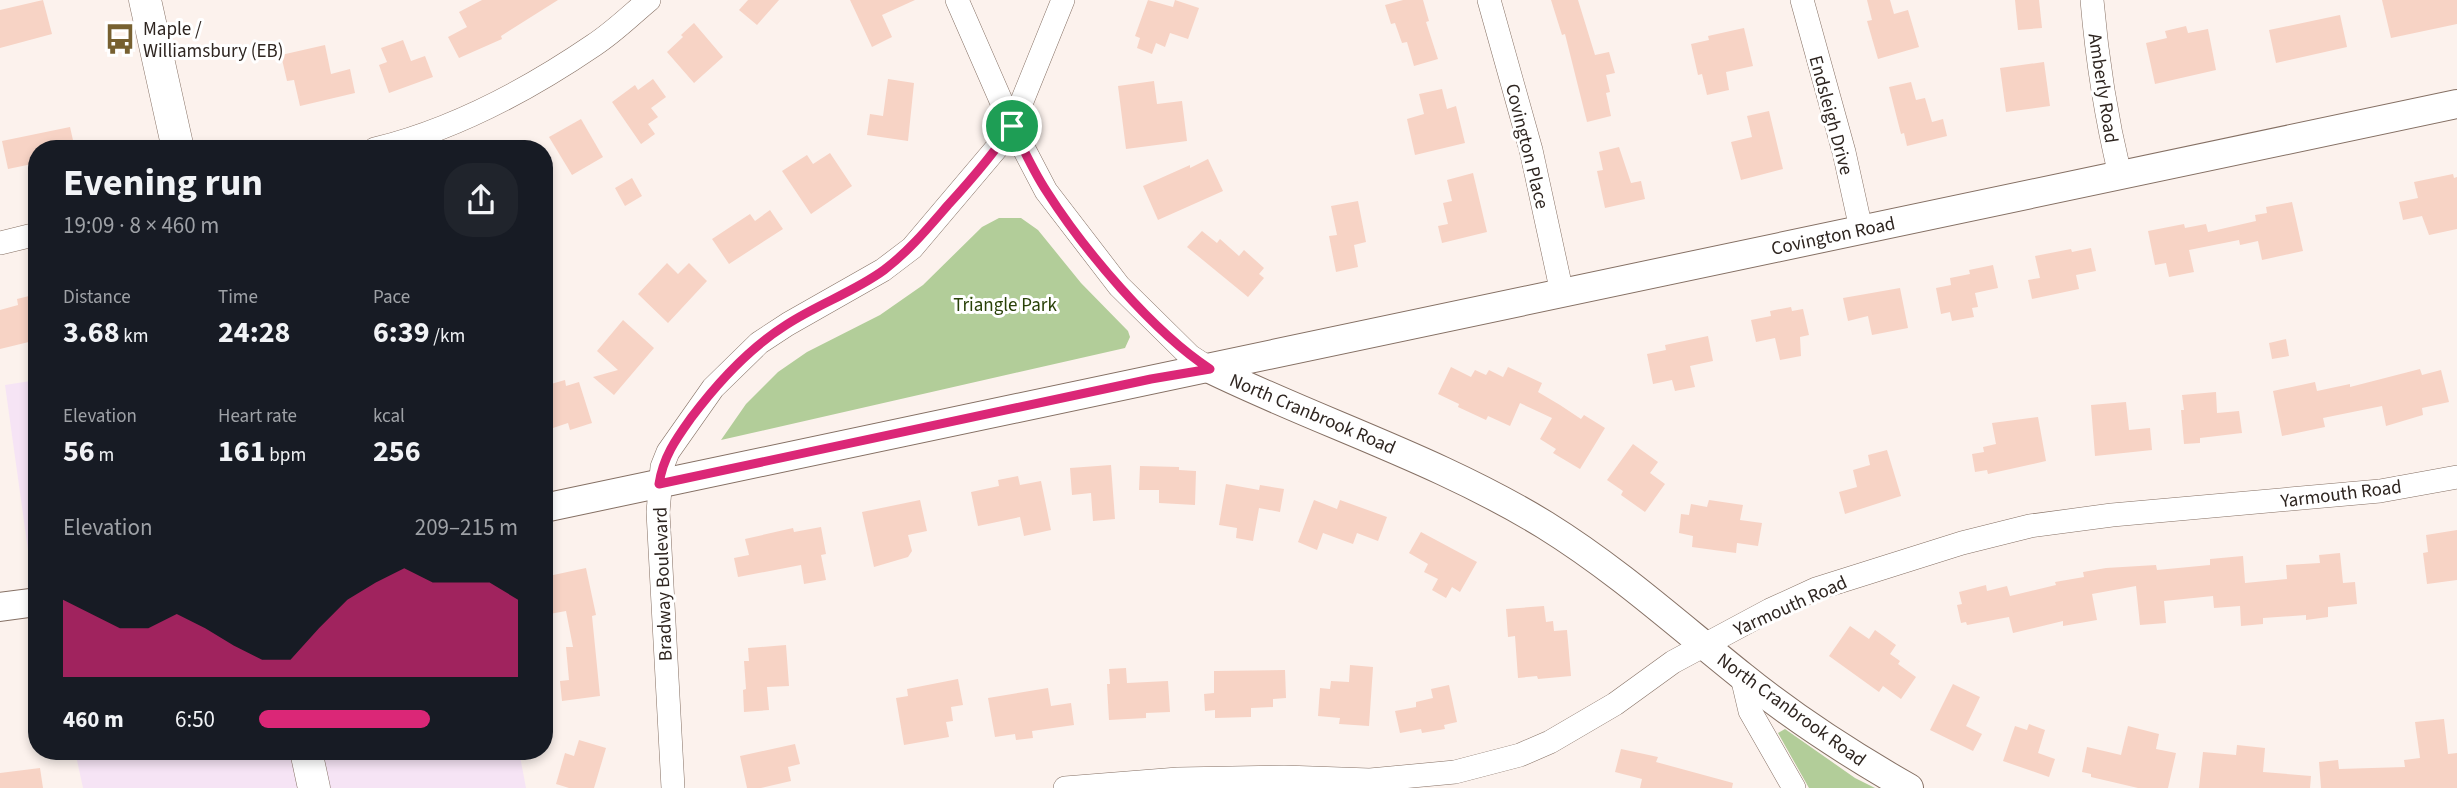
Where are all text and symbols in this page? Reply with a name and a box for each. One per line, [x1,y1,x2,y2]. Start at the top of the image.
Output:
place label: Maple / Williamsbury (EB) [143,16,284,65]
bus stop icon: Maple / Williamsbury (EB) [103,22,137,56]
street label: Amberly Road [2081,31,2125,145]
street label: Endsleigh Drive [1802,53,1859,178]
street label: Covington Place [1498,81,1555,212]
pin [982,96,1042,156]
icon: arrive [993,107,1031,145]
text: Evening run [63,156,263,210]
button: share [444,163,518,237]
text: 19:09 · 8 × 460 m [63,209,219,242]
street label: Covington Road [1769,210,1898,263]
text: Distance [63,284,131,311]
text: Time [218,284,258,311]
text: Pace [373,284,410,311]
park label: Triangle Park [953,292,1057,319]
text: 3.68 [63,311,120,354]
text: 24:28 [218,311,290,354]
text: 6:39 [373,311,430,354]
text: km [120,323,149,350]
text: /km [430,323,465,350]
street label: North Cranbrook Road [1225,367,1400,462]
text: Elevation [63,403,137,430]
text: Heart rate [218,403,297,430]
text: kcal [373,403,405,430]
text: 56 [63,430,95,473]
text: 161 [218,430,266,473]
text: 256 [373,430,421,473]
text: m [95,442,114,469]
text: bpm [266,442,306,469]
street label: Yarmouth Road [2278,474,2403,515]
street label: Bradway Boulevard [647,506,680,662]
text: Elevation [63,511,153,544]
text: 209–215 m [415,511,518,544]
street label: Yarmouth Road [1729,569,1852,644]
street label: North Cranbrook Road [1711,647,1871,774]
text: 460 m [63,703,124,736]
text: 6:50 [175,703,215,736]

